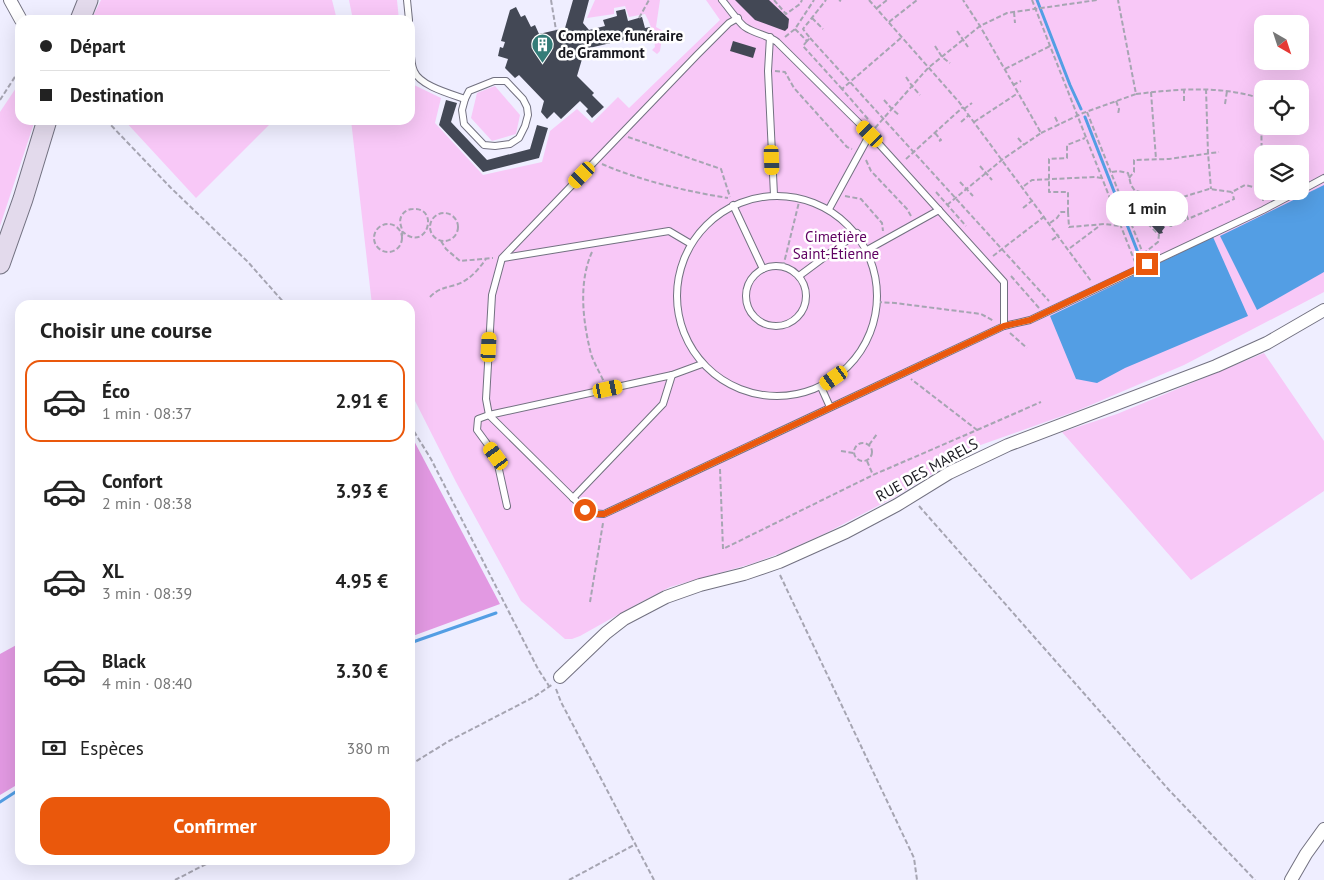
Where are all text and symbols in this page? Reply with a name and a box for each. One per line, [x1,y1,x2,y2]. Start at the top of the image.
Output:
north arrow [1254,15,1309,70]
map controls [1254,15,1309,200]
place label: Complexe funéraire de Grammont [558,26,683,62]
building icon: Complexe funéraire de Grammont [530,33,554,64]
text: Départ [70,34,126,58]
button: locate [1254,80,1309,135]
text: Destination [70,83,164,107]
car [854,118,885,150]
car [763,145,780,175]
button: layers [1254,145,1309,200]
car [566,159,597,191]
callout: 1 min [1106,192,1188,226]
text: 1 min [1127,198,1167,218]
park label: Cimetière Saint-Étienne [793,227,879,263]
route end [1136,253,1158,275]
text: Choisir une course [40,316,212,344]
car [480,332,497,362]
car [817,363,850,393]
icon: car [42,379,87,424]
text: Éco [102,379,130,403]
car [591,379,624,399]
text: 2.91 € [335,389,388,413]
text: 1 min · 08:37 [102,403,192,423]
street label: RUE DES MARELS [872,434,981,505]
car [481,439,510,473]
icon: car [42,469,87,514]
text: Confort [102,469,163,493]
text: 3.93 € [335,479,388,503]
text: 2 min · 08:38 [102,493,192,513]
route start [574,499,596,521]
icon: car [42,559,87,604]
text: XL [102,559,124,583]
text: 4.95 € [335,569,388,593]
text: 3 min · 08:39 [102,583,192,603]
icon: car [42,649,87,694]
text: Black [102,649,146,673]
text: 3.30 € [335,659,388,683]
text: 4 min · 08:40 [102,673,192,693]
icon: cash [40,734,68,762]
text: Espèces [80,736,144,760]
text: 380 m [347,738,390,758]
button: Confirmer [40,797,390,855]

